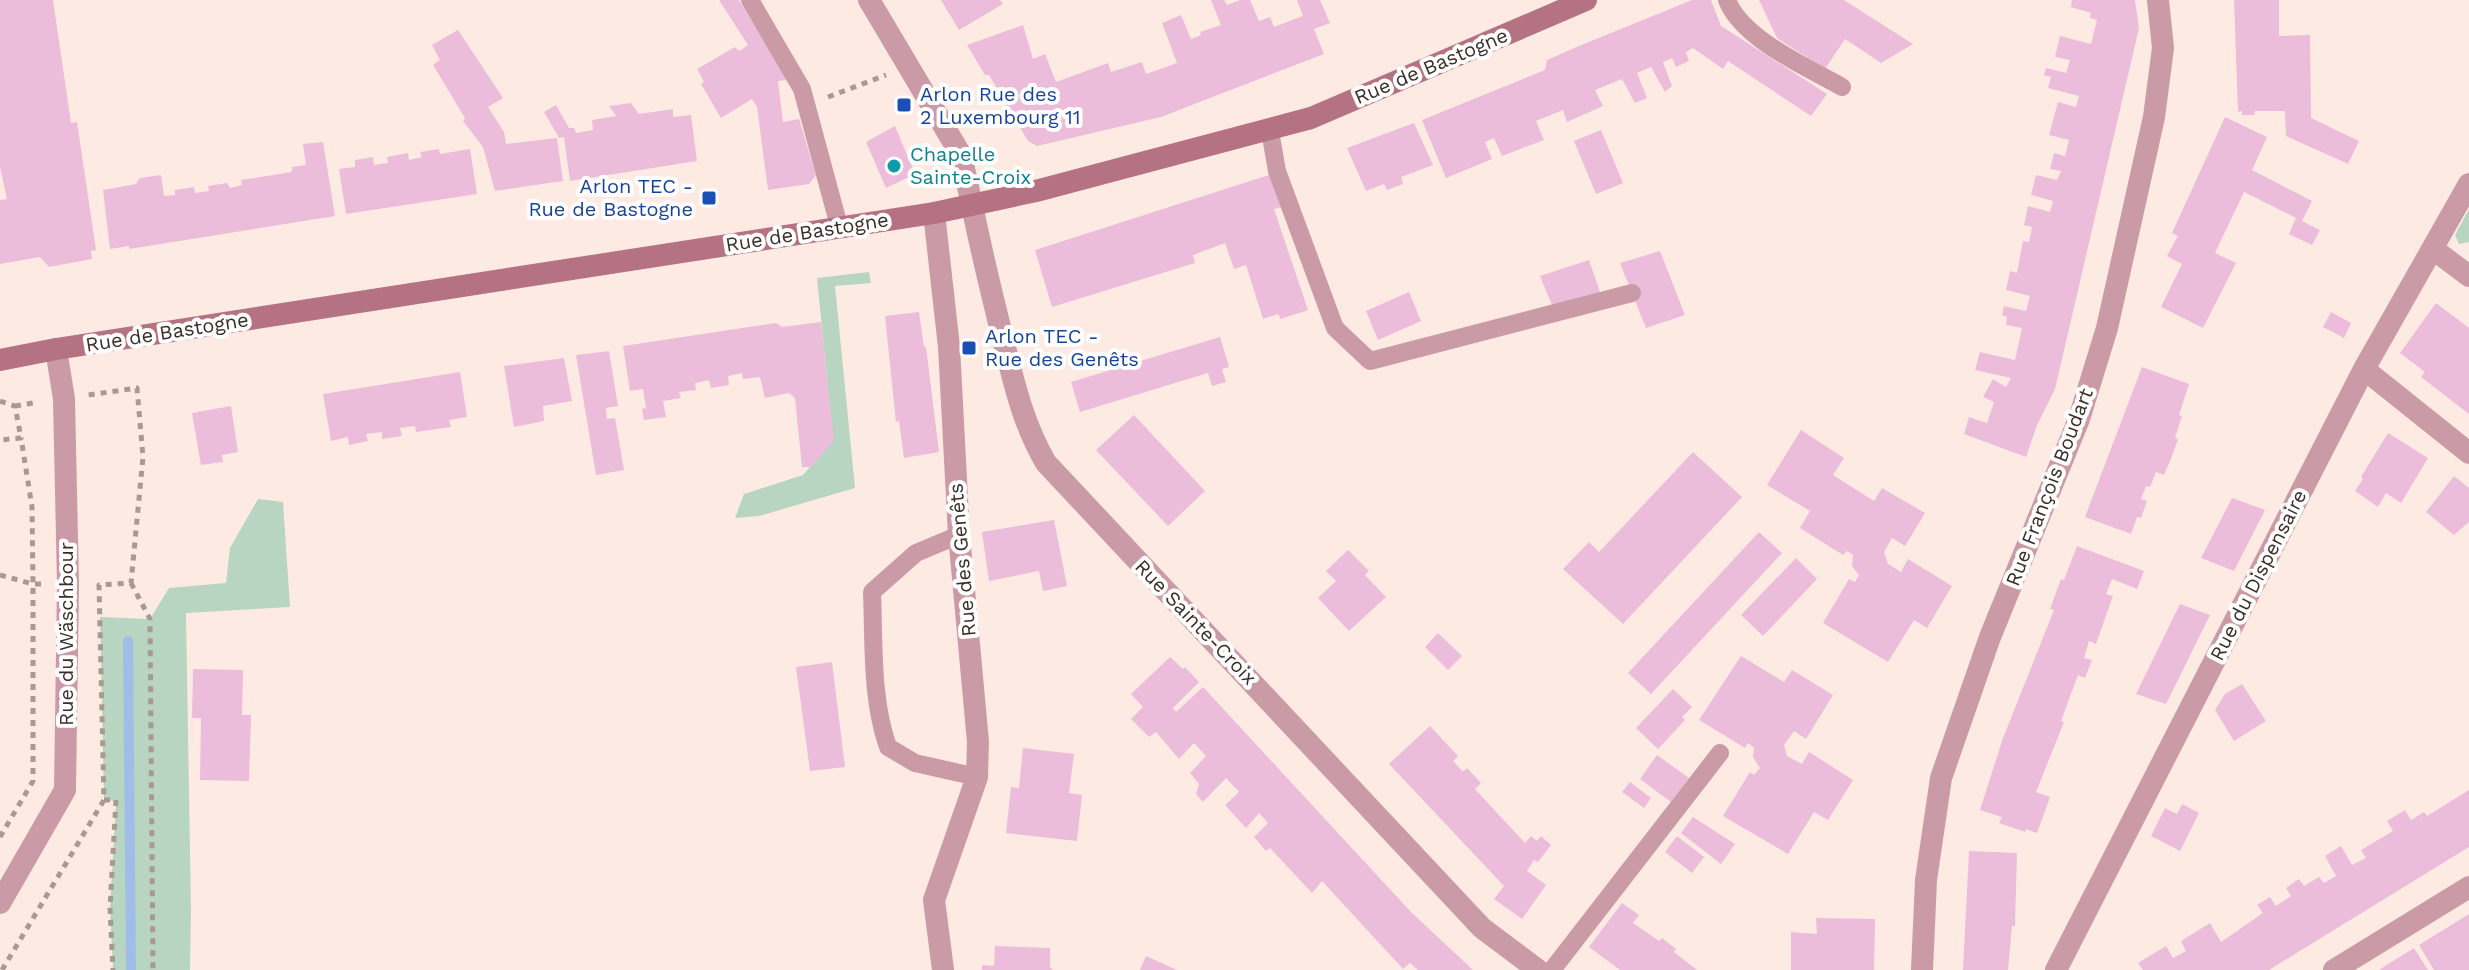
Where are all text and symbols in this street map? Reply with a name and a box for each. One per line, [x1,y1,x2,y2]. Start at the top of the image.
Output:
street label: Rue de Bastogne [1351,23,1511,109]
place label: Arlon Rue des 2 Luxembourg 11 [920,82,1081,129]
marker: Arlon Rue des 2 Luxembourg 11 [895,96,913,114]
place label: Chapelle Sainte-Croix [910,142,1031,189]
marker: Chapelle Sainte-Croix [885,157,903,175]
place label: Arlon TEC - Rue de Bastogne [528,174,693,221]
marker: Arlon TEC - Rue de Bastogne [700,189,718,207]
street label: Rue de Bastogne [724,207,890,257]
street label: Rue de Bastogne [84,307,250,357]
place label: Arlon TEC - Rue des Genêts [985,324,1139,371]
marker: Arlon TEC - Rue des Genêts [960,339,978,357]
street label: Rue François Boudart [2000,384,2098,589]
street label: Rue des Genêts [943,482,981,638]
street label: Rue du Dispensaire [2204,485,2312,665]
street label: Rue du Wäschbour [54,542,78,726]
street label: Rue Sainte-Croix [1130,554,1262,690]

